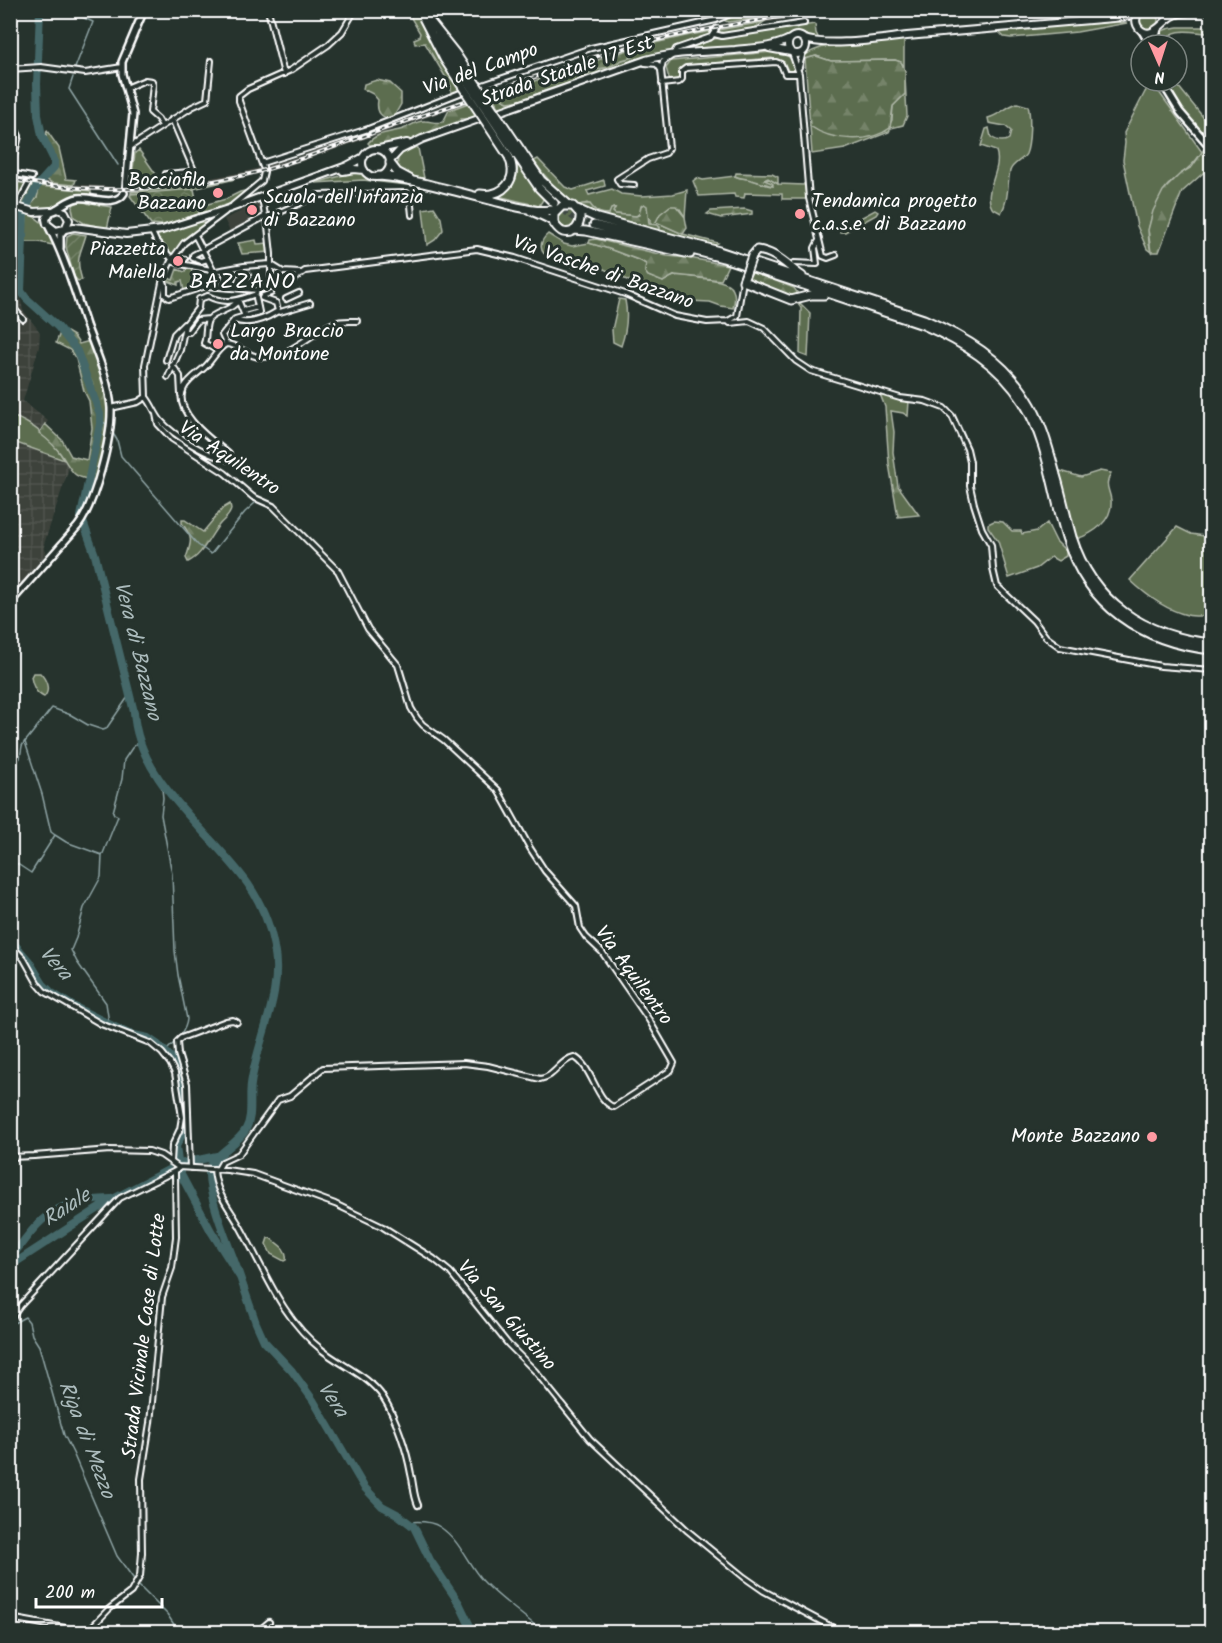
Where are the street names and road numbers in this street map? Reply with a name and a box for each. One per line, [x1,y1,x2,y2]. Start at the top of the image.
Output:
street label: Strada Statale 17 Est [477,27,658,116]
street label: Via del Campo [419,34,543,106]
street label: Via Vasche di Bazzano [508,227,698,319]
street label: Via Aquilentro [172,413,286,505]
street label: Via Aquilentro [586,919,680,1033]
street label: Strada Vicinale Case di Lotte [114,1212,176,1460]
street label: Via San Giustino [448,1253,564,1379]

